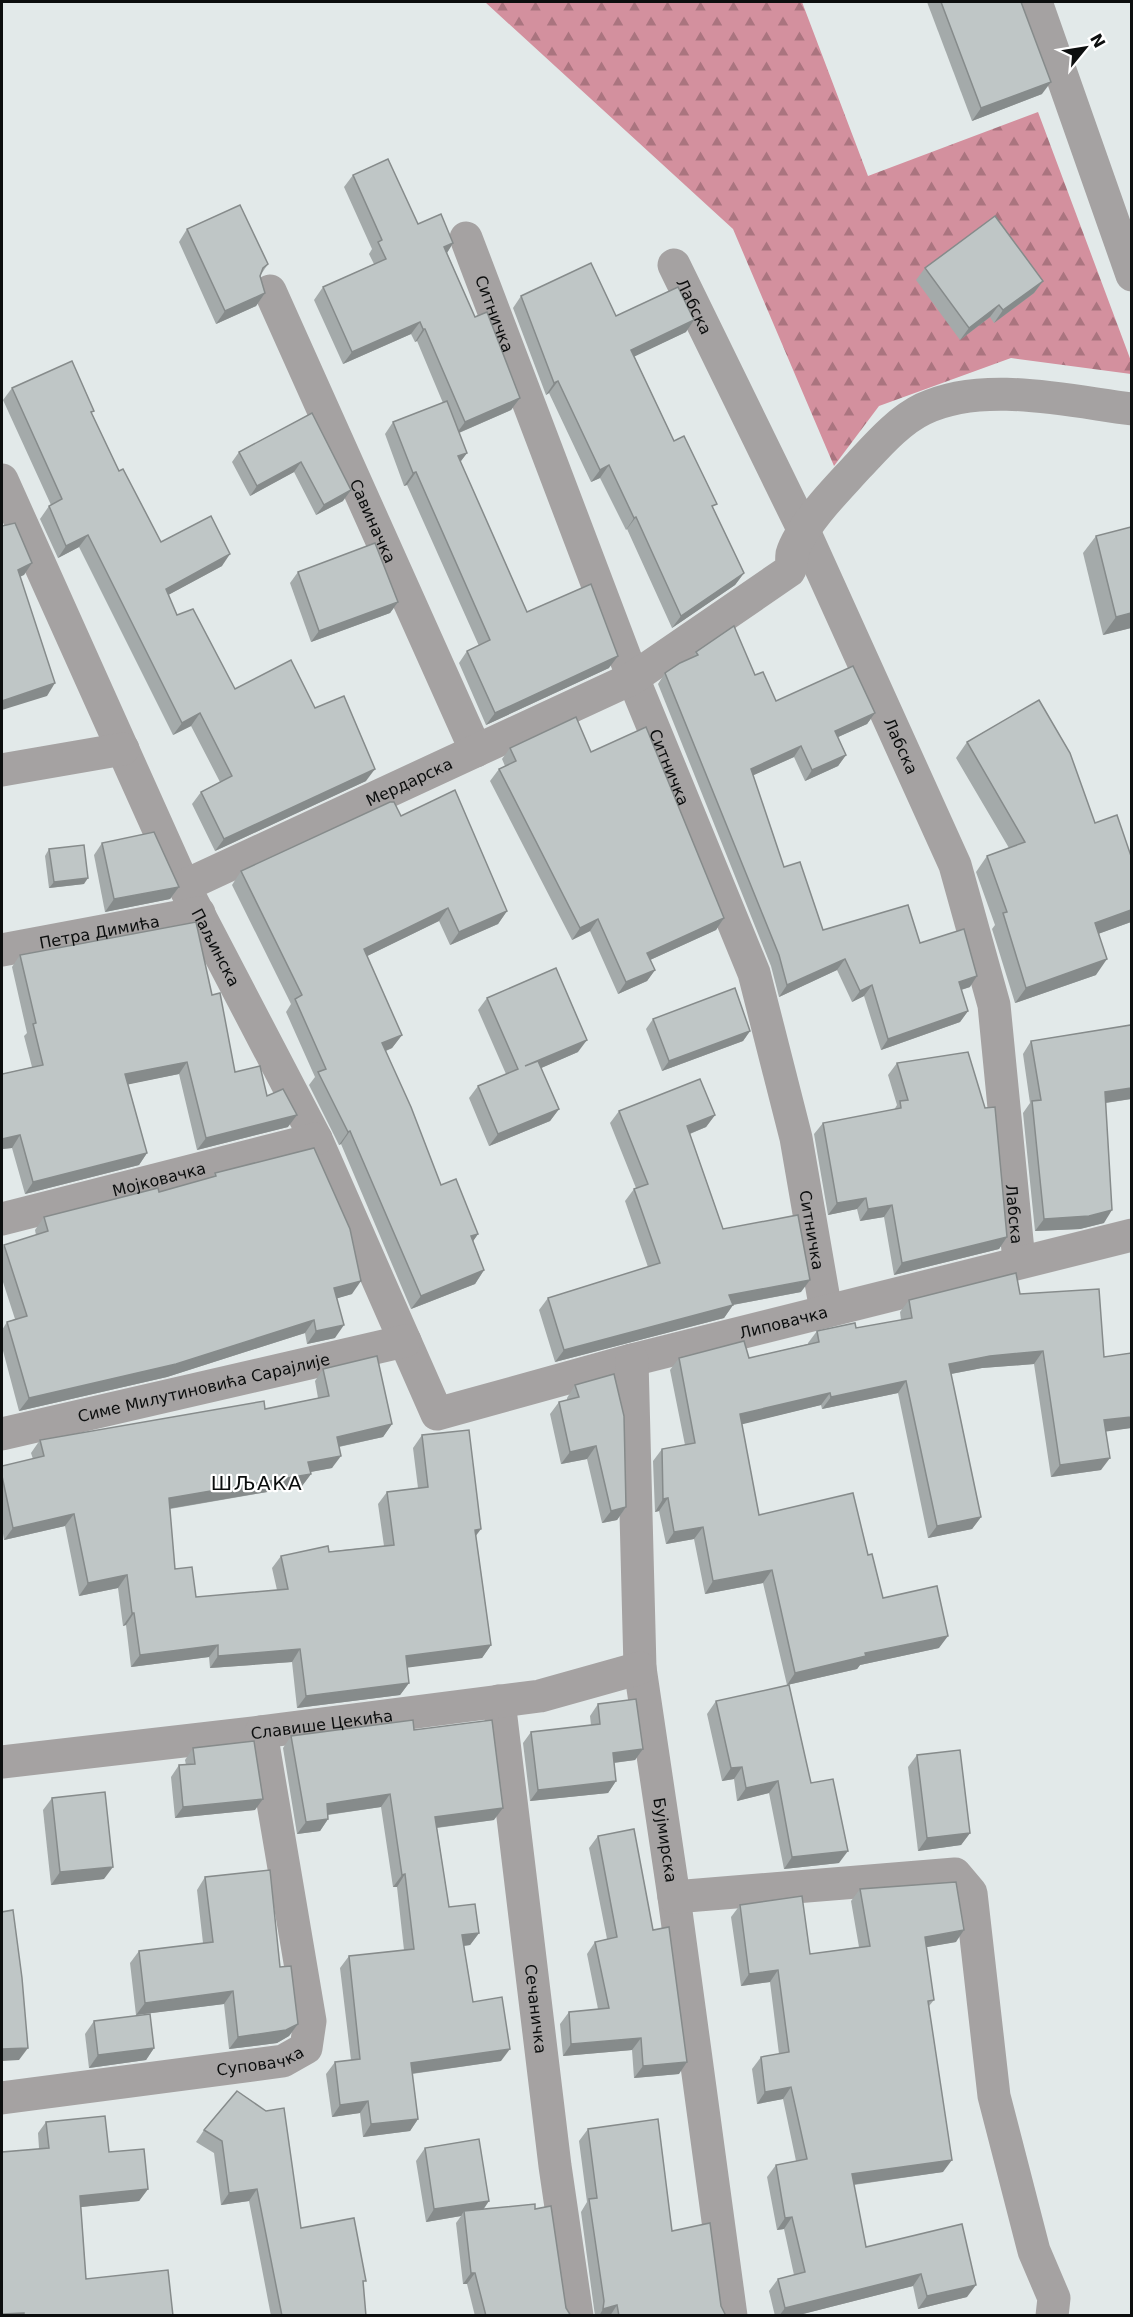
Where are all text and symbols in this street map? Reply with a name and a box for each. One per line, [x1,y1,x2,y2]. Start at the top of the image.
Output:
north arrow [1055,18,1115,78]
text: N [1086,30,1109,51]
street label: Ситничка [471,273,517,355]
street label: Лабска [672,275,715,338]
street label: Савиначка [345,476,400,566]
street label: Лабска [880,715,922,777]
street label: Ситничка [645,726,693,808]
street label: Мердарска [363,754,455,810]
street label: Паљинска [187,905,244,990]
street label: Петра Димића [38,912,161,953]
street label: Мојковачка [110,1158,208,1201]
street label: Лабска [1002,1183,1026,1245]
street label: Ситничка [795,1189,828,1271]
street label: Липовачка [737,1302,830,1343]
street label: Симе Милутиновића Сарајлије [76,1350,332,1426]
district label: ШЉАКА [211,1471,303,1495]
street label: Славише Цекића [250,1706,394,1743]
street label: Бујмирска [649,1796,681,1884]
street label: Сечаничка [521,1963,550,2055]
street label: Суповачка [215,2042,307,2080]

